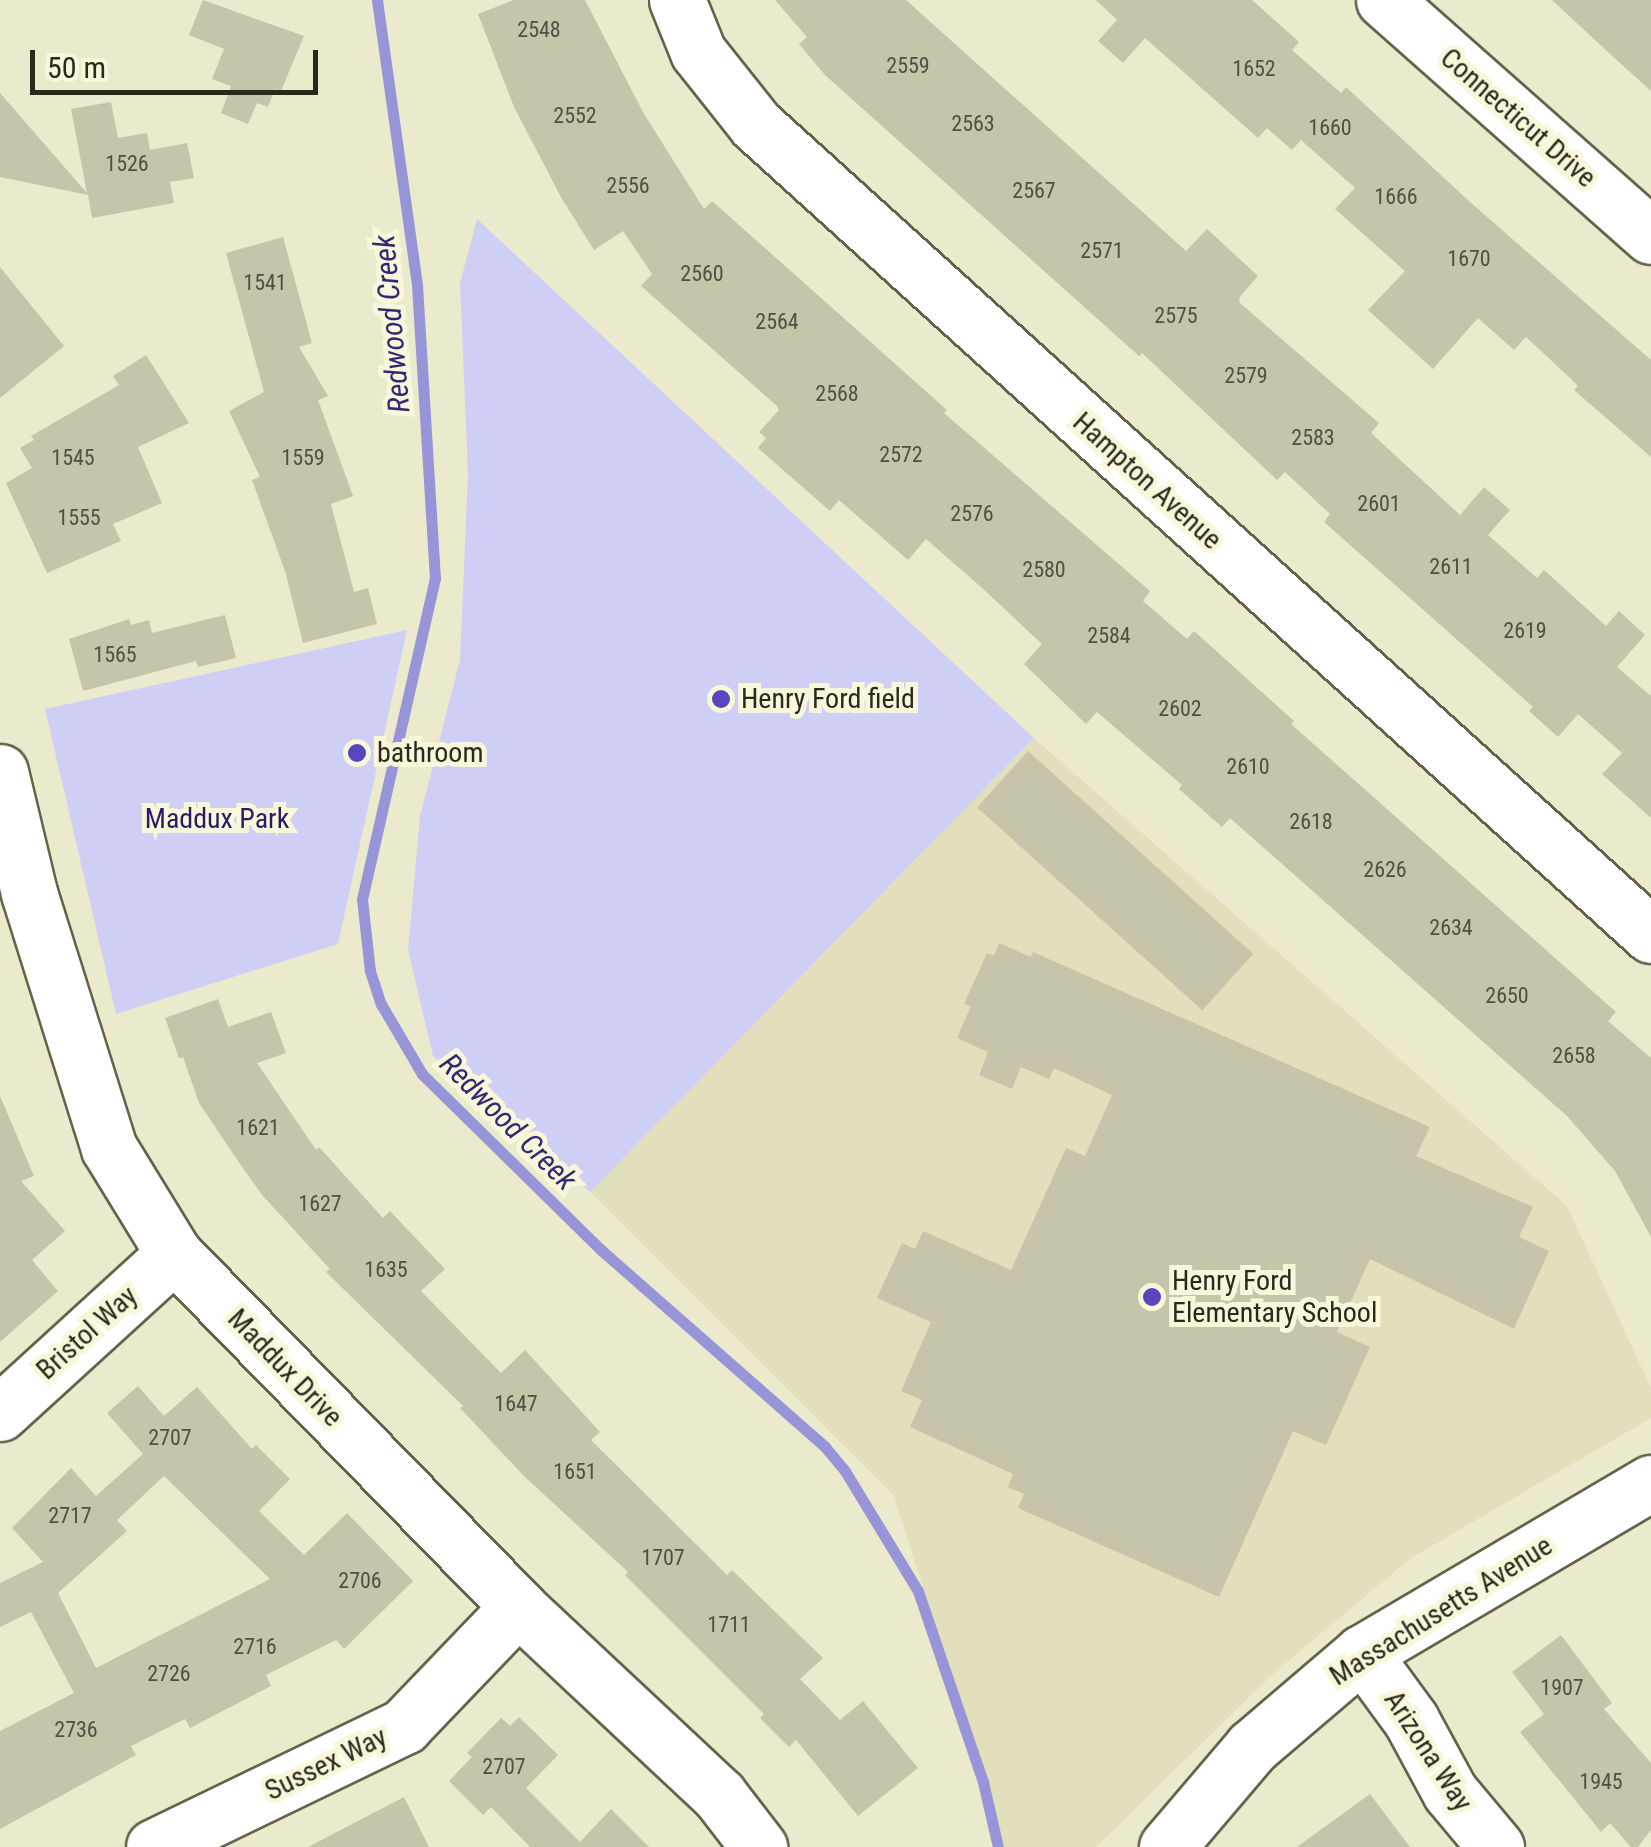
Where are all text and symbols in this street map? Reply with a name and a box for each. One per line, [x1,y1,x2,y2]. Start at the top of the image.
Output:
house number: 2548 [517,17,561,43]
scale bar [35,30,322,92]
street label: Connecticut Drive [1433,41,1603,195]
text: 50 m [47,50,106,85]
house number: 2559 [886,53,930,79]
house number: 1652 [1232,56,1276,82]
house number: 2552 [553,103,597,129]
house number: 2563 [951,111,995,137]
house number: 1660 [1308,115,1352,141]
house number: 1526 [105,151,149,177]
house number: 2556 [606,173,650,199]
house number: 2567 [1012,178,1056,204]
house number: 1666 [1374,184,1418,210]
water label: Redwood Creek [366,234,418,414]
house number: 2571 [1080,238,1124,264]
house number: 1670 [1447,246,1491,272]
house number: 2560 [680,261,724,287]
house number: 1541 [243,270,287,296]
house number: 2575 [1154,303,1198,329]
house number: 2564 [755,309,799,335]
house number: 2579 [1224,363,1268,389]
house number: 2568 [815,381,859,407]
street label: Hampton Avenue [1066,406,1228,556]
house number: 2583 [1291,425,1335,451]
house number: 2572 [879,442,923,468]
house number: 1545 [51,445,95,471]
house number: 1559 [281,445,325,471]
house number: 2601 [1357,491,1401,517]
house number: 2576 [950,501,994,527]
house number: 1555 [57,505,101,531]
house number: 2611 [1429,554,1473,580]
house number: 2580 [1022,557,1066,583]
house number: 2619 [1503,618,1547,644]
house number: 2584 [1087,623,1131,649]
house number: 1565 [93,642,137,668]
place label: Henry Ford field [741,682,915,716]
marker: Henry Ford field [710,688,732,710]
house number: 2602 [1158,696,1202,722]
place label: bathroom [377,736,483,770]
marker: bathroom [346,742,368,764]
house number: 2610 [1226,754,1270,780]
park label: Maddux Park [145,802,289,836]
house number: 2618 [1289,809,1333,835]
house number: 2626 [1363,857,1407,883]
house number: 2634 [1429,915,1473,941]
house number: 2650 [1485,983,1529,1009]
house number: 2658 [1552,1043,1596,1069]
water label: Redwood Creek [432,1046,584,1198]
house number: 1621 [236,1115,280,1141]
house number: 1627 [298,1191,342,1217]
house number: 1635 [364,1257,408,1283]
place label: Henry Ford Elementary School [1172,1264,1377,1330]
street label: Bristol Way [30,1279,144,1387]
marker: Henry Ford Elementary School [1141,1286,1163,1308]
street label: Maddux Drive [221,1302,349,1434]
house number: 1647 [494,1391,538,1417]
house number: 2707 [148,1425,192,1451]
house number: 1651 [553,1459,597,1485]
house number: 2717 [48,1503,92,1529]
street label: Massachusetts Avenue [1324,1529,1558,1693]
house number: 1707 [641,1545,685,1571]
house number: 2706 [338,1568,382,1594]
house number: 1711 [707,1612,751,1638]
house number: 2716 [233,1634,277,1660]
house number: 2726 [147,1661,191,1687]
house number: 1907 [1540,1675,1584,1701]
street label: Arizona Way [1377,1685,1479,1817]
house number: 2736 [54,1717,98,1743]
street label: Sussex Way [260,1720,392,1808]
house number: 2707 [482,1754,526,1780]
house number: 1945 [1579,1769,1623,1795]

